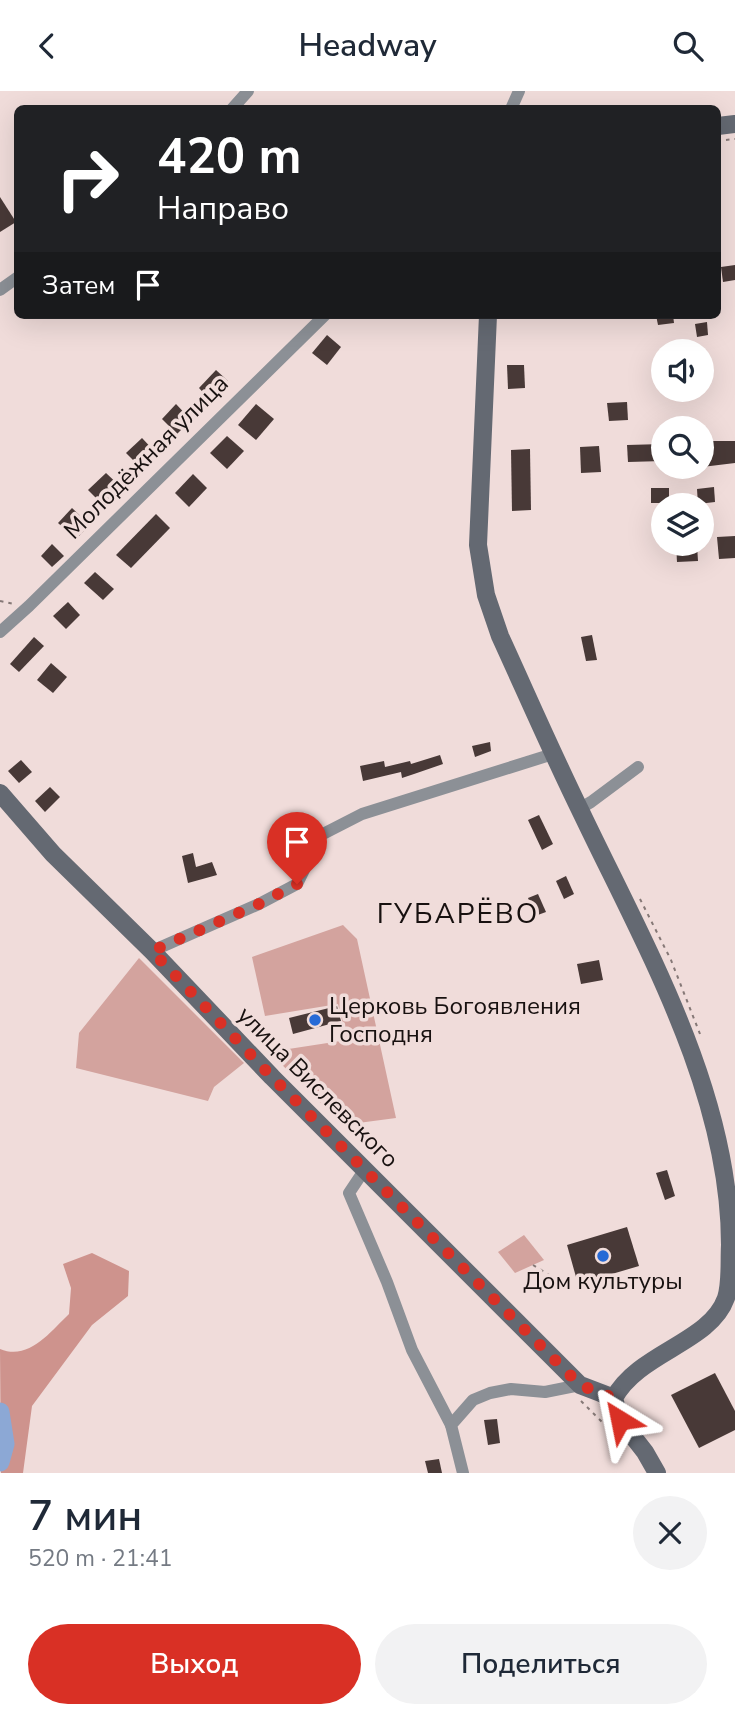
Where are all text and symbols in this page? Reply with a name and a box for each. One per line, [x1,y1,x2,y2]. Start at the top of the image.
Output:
text: Headway [298,24,437,67]
icon: back [28,27,66,65]
icon: search [669,27,707,65]
text: 420 m [157,123,301,190]
icon: right [42,133,133,224]
text: Направо [157,187,289,230]
icon: arrive [129,266,167,304]
text: Затем [42,268,115,303]
map controls [651,339,714,556]
button: sound [651,339,714,402]
street label: Молодёжная улица [57,368,235,546]
button: search [651,416,714,479]
button: layers [651,493,714,556]
pin [267,812,327,884]
icon: arrive [278,823,316,861]
district label: ГУБАРЁВО [377,895,539,933]
place label: Церковь Богоявления Господня [329,990,581,1050]
street label: улица Вислевского [230,999,406,1175]
marker: Церковь Богоявления Господня [307,1012,323,1028]
marker: Дом культуры [595,1248,611,1264]
place label: Дом культуры [523,1265,683,1297]
position arrow [583,1383,657,1457]
text: 7 мин [28,1488,142,1545]
button: close [633,1496,707,1570]
text: 520 m · 21:41 [28,1543,173,1574]
button: Выход [28,1624,361,1704]
button: Поделиться [375,1624,707,1704]

